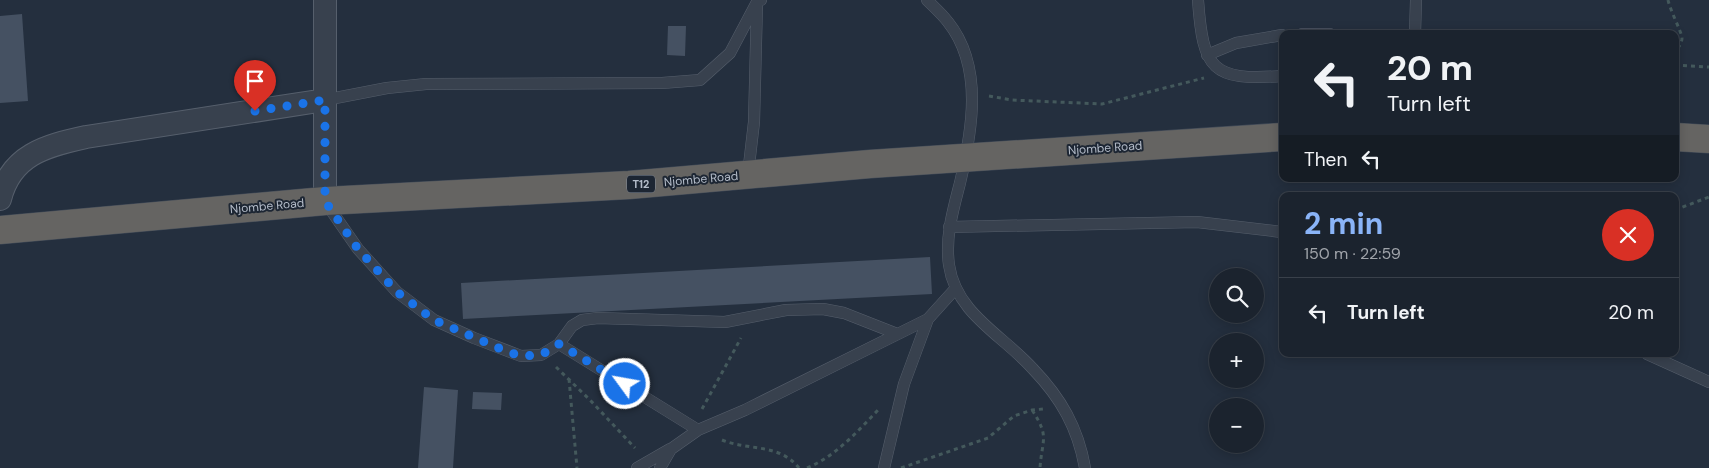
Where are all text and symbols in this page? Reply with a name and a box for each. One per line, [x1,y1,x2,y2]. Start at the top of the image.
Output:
text: 20 m [1387,45,1473,91]
icon: left [1304,50,1369,115]
pin [234,60,276,111]
icon: arrive [241,67,269,95]
text: Turn left [1387,89,1471,118]
street label: Njombe Road [1067,137,1143,159]
icon: left [1357,145,1385,173]
text: Then [1304,147,1347,172]
street label: Njombe Road [663,168,739,190]
road number: T12 [627,175,655,192]
street label: Njombe Road [229,195,305,217]
text: 2 min [1304,204,1383,243]
button: close [1602,209,1654,261]
text: 150 m · 22:59 [1304,243,1401,264]
map controls [1209,268,1264,453]
button: search [1209,268,1264,323]
icon: left [1304,299,1332,327]
text: Turn left [1347,300,1425,325]
text: 20 m [1608,300,1654,325]
button: + [1209,333,1264,388]
position arrow [598,357,650,409]
button: − [1209,398,1264,453]

